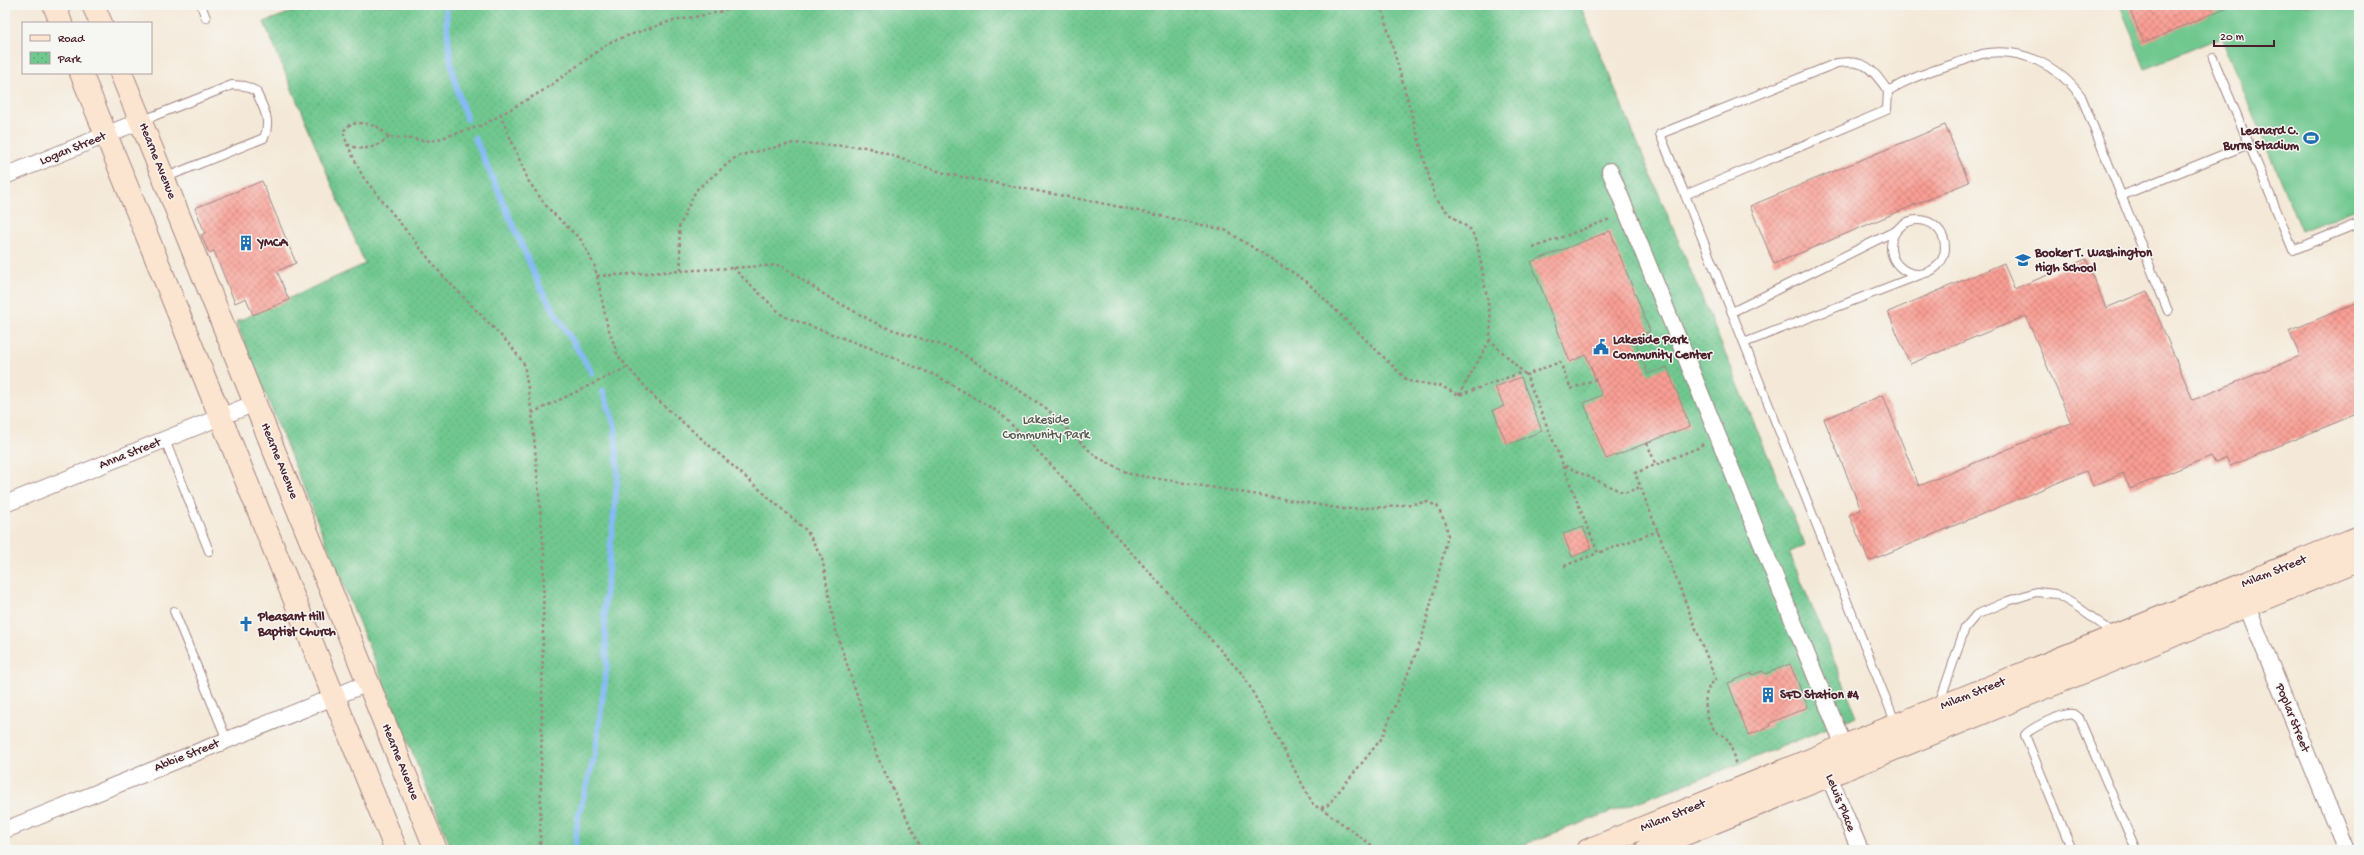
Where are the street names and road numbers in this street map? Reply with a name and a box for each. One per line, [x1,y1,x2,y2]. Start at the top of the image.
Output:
street label: Hearne Avenue [135,121,179,202]
street label: Logan Street [38,128,110,169]
street label: Hearne Avenue [257,421,301,502]
street label: Anna Street [97,434,165,473]
street label: Milam Street [2239,552,2310,592]
street label: Milam Street [1938,674,2009,714]
street label: Poplar Street [2271,681,2313,756]
street label: Hearne Avenue [378,722,422,803]
street label: Abbie Street [152,736,223,776]
street label: Lewis Place [1822,772,1858,834]
street label: Milam Street [1638,796,1709,836]

